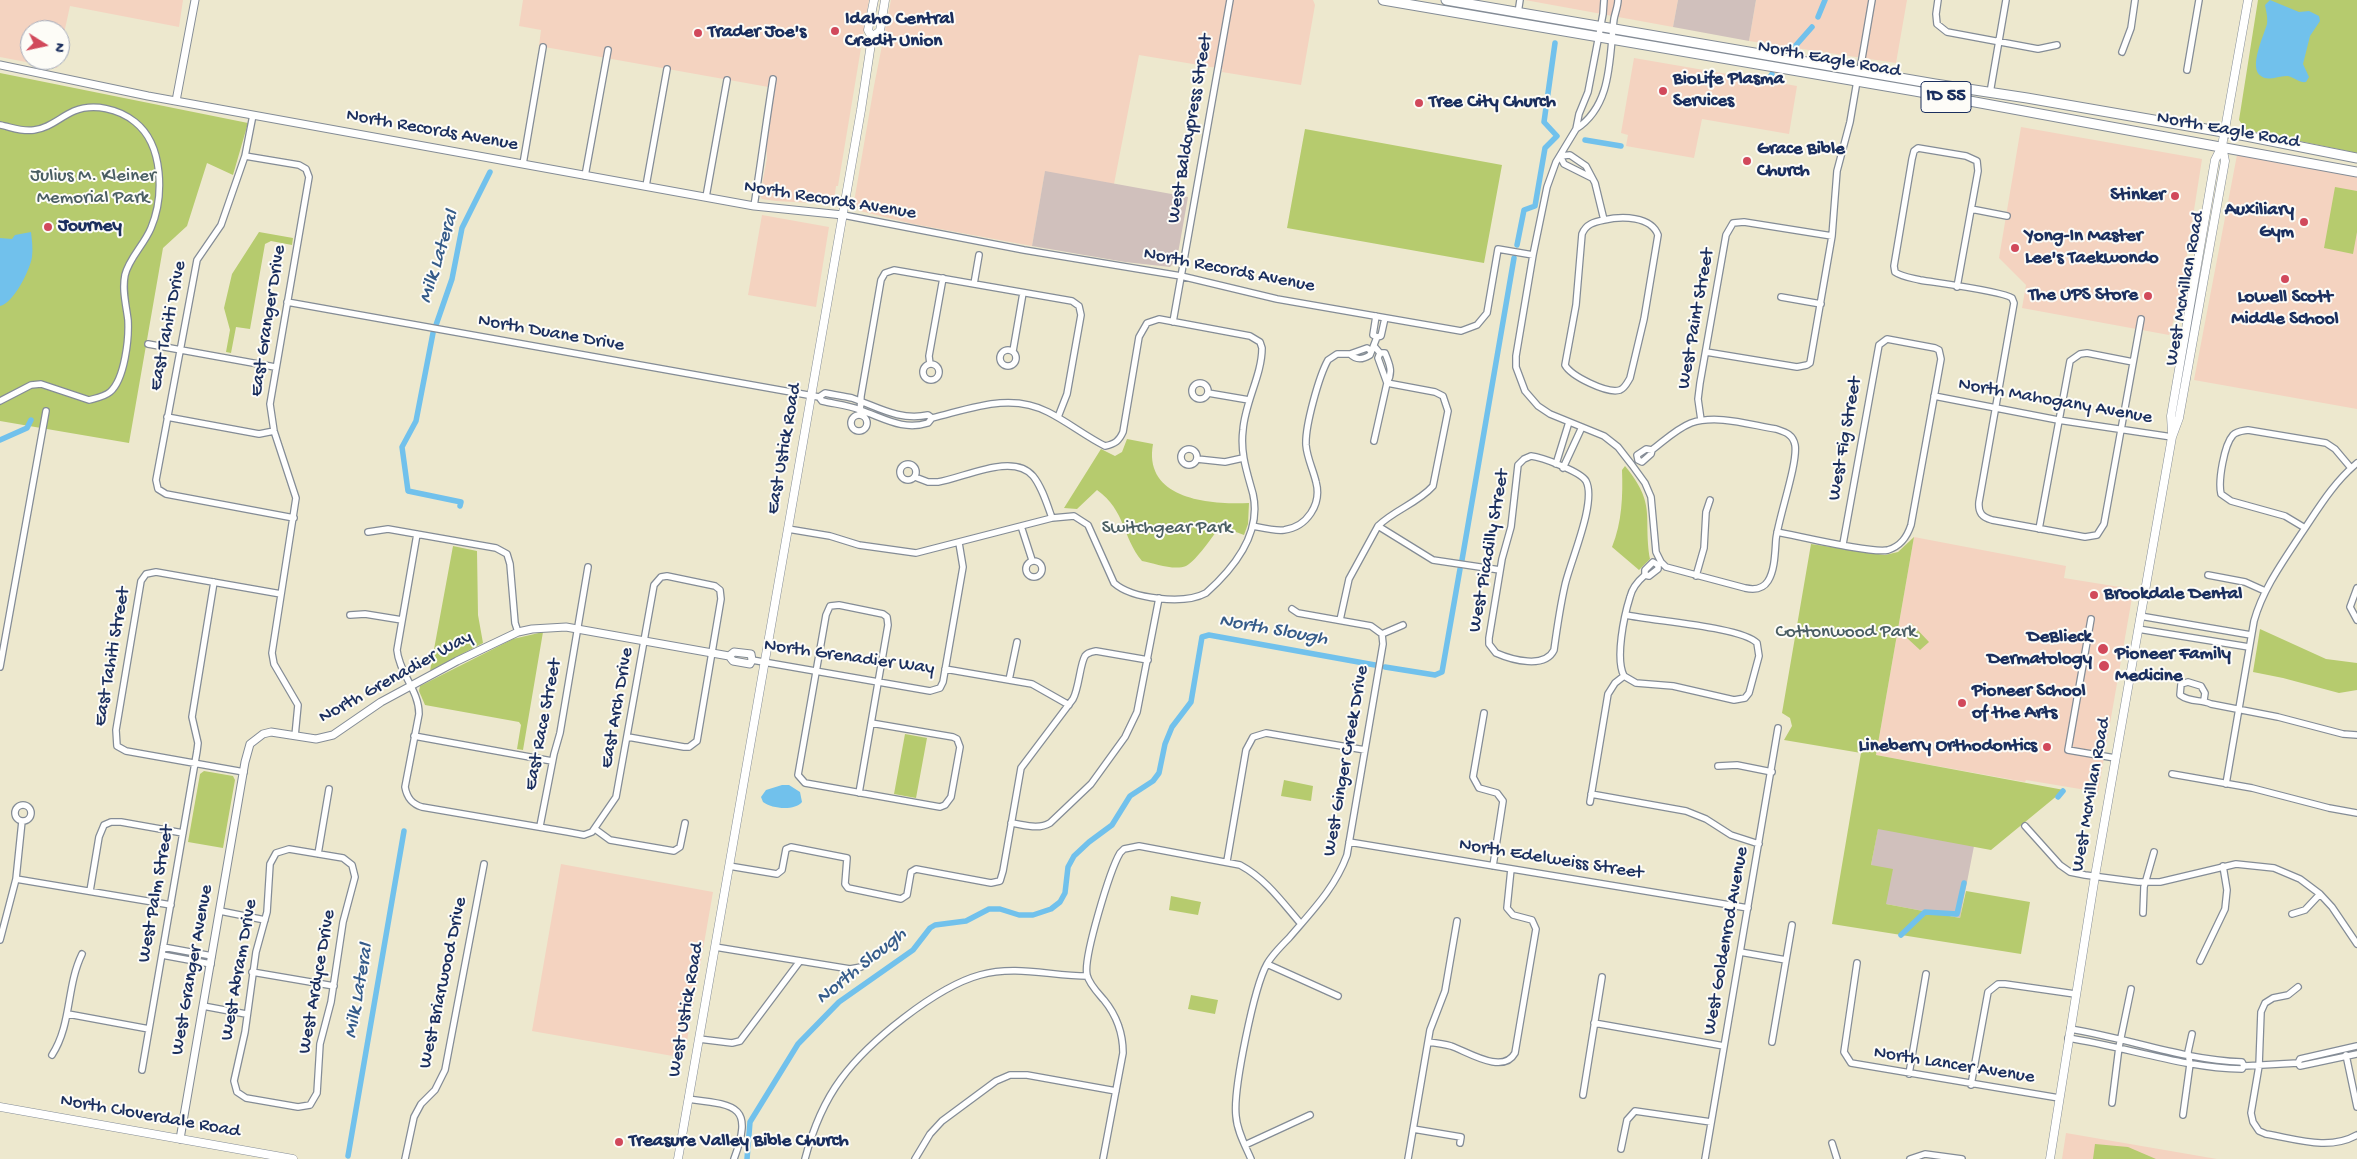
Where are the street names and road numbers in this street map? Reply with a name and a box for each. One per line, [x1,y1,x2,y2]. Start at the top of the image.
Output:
street label: West Baldcypress Street [1163,33,1219,225]
street label: North Eagle Road [1756,36,1902,84]
road number: ID 55 [1921,81,1971,112]
street label: North Records Avenue [344,105,520,157]
street label: North Eagle Road [2155,107,2301,155]
street label: North Records Avenue [742,176,918,226]
street label: West McMillan Road [2161,210,2211,368]
street label: North Records Avenue [1141,243,1317,299]
street label: East Granger Drive [246,244,292,398]
street label: West Paint Street [1673,247,1721,391]
street label: East Tahiti Drive [145,259,193,393]
street label: North Duane Drive [476,310,626,358]
street label: North Mahogany Avenue [1956,374,2154,430]
street label: West Fig Street [1824,375,1868,503]
street label: East Ustick Road [762,382,808,516]
street label: West Picadilly Street [1464,468,1516,634]
street label: East Tahiti Street [90,586,136,728]
street label: North Grenadier Way [315,626,477,730]
street label: North Grenadier Way [762,635,936,681]
street label: East Arch Drive [596,646,640,770]
street label: East Race Street [520,657,568,793]
street label: West Ginger Creek Drive [1319,664,1375,858]
street label: West McMillan Road [2067,716,2117,874]
street label: West Palm Street [134,824,180,964]
street label: North Edelweiss Street [1457,834,1645,886]
street label: West Goldenrod Avenue [1699,845,1755,1037]
street label: West Granger Avenue [167,883,219,1057]
street label: West Briarwood Drive [415,895,473,1071]
street label: West Abram Drive [216,898,264,1042]
street label: West Ardyce Drive [294,908,342,1056]
street label: West Ustick Road [664,941,710,1079]
street label: North Lancer Avenue [1872,1042,2036,1090]
street label: North Cloverdale Road [58,1090,242,1144]

